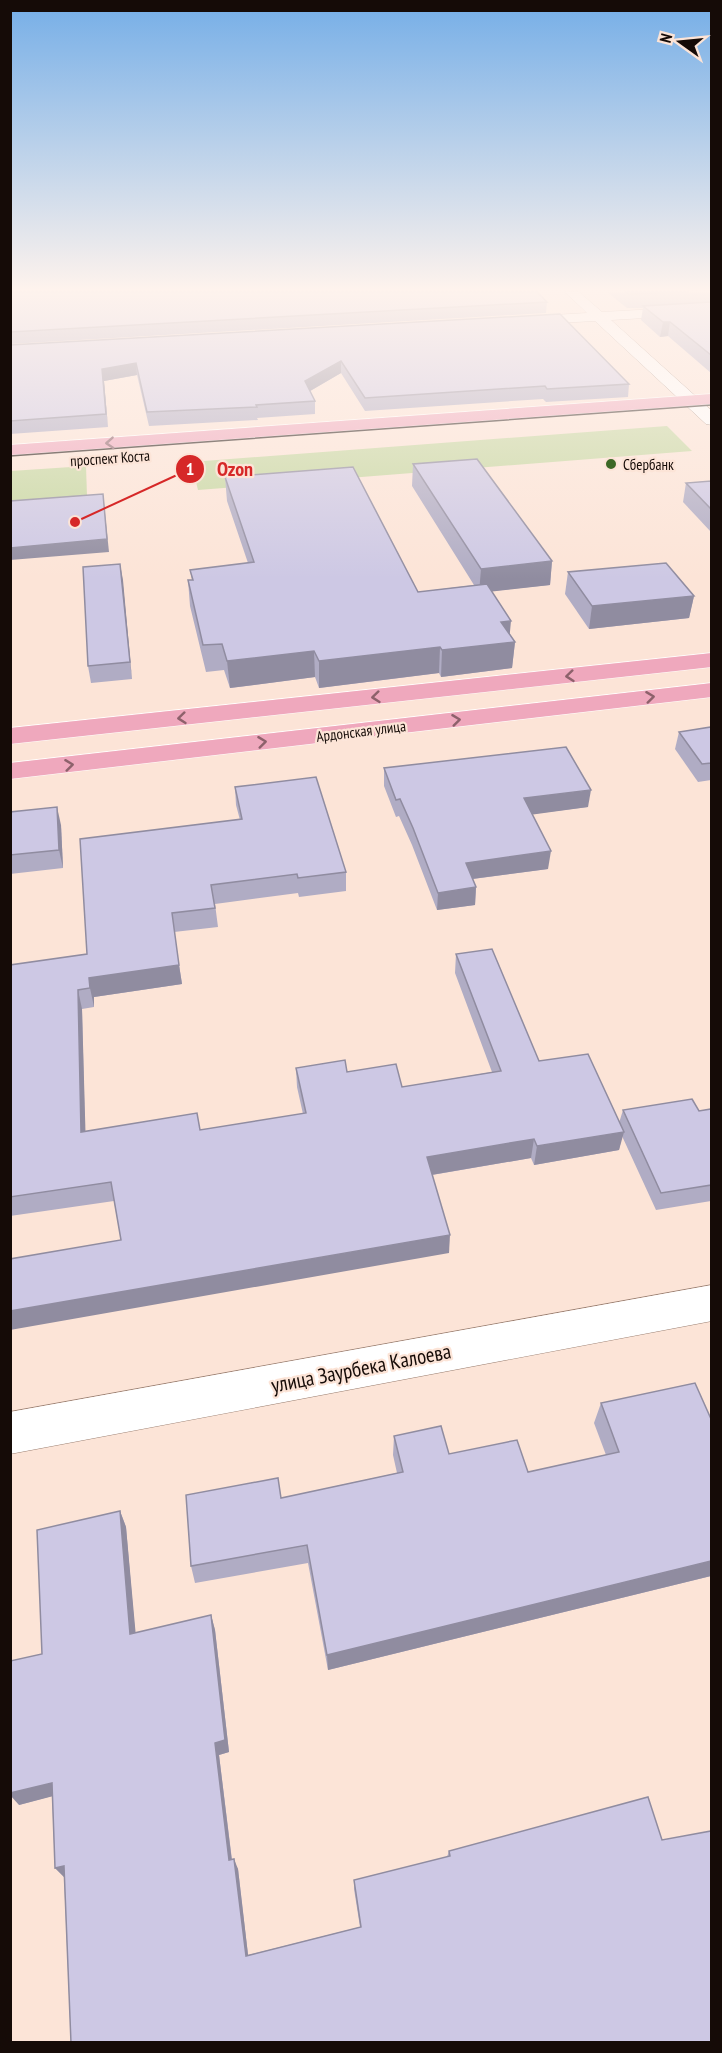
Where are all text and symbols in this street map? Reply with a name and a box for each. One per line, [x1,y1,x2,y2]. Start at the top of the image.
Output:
north arrow [650,12,710,72]
text: N [655,31,676,45]
one-way arrow [105,436,114,449]
street label: проспект Коста [69,446,151,470]
callout: Ozon [175,450,265,488]
place label: Сбербанк [623,455,674,474]
text: Ozon [217,456,253,482]
text: 1 [186,457,194,480]
marker: Сбербанк [604,457,618,471]
one-way arrow [565,669,574,682]
one-way arrow [371,690,381,703]
one-way arrow [645,691,654,704]
one-way arrow [178,711,187,724]
one-way arrow [451,714,461,726]
street label: Ардонская улица [315,716,407,746]
one-way arrow [258,736,267,749]
one-way arrow [64,759,73,771]
street label: улица Заурбека Калоева [269,1337,453,1399]

